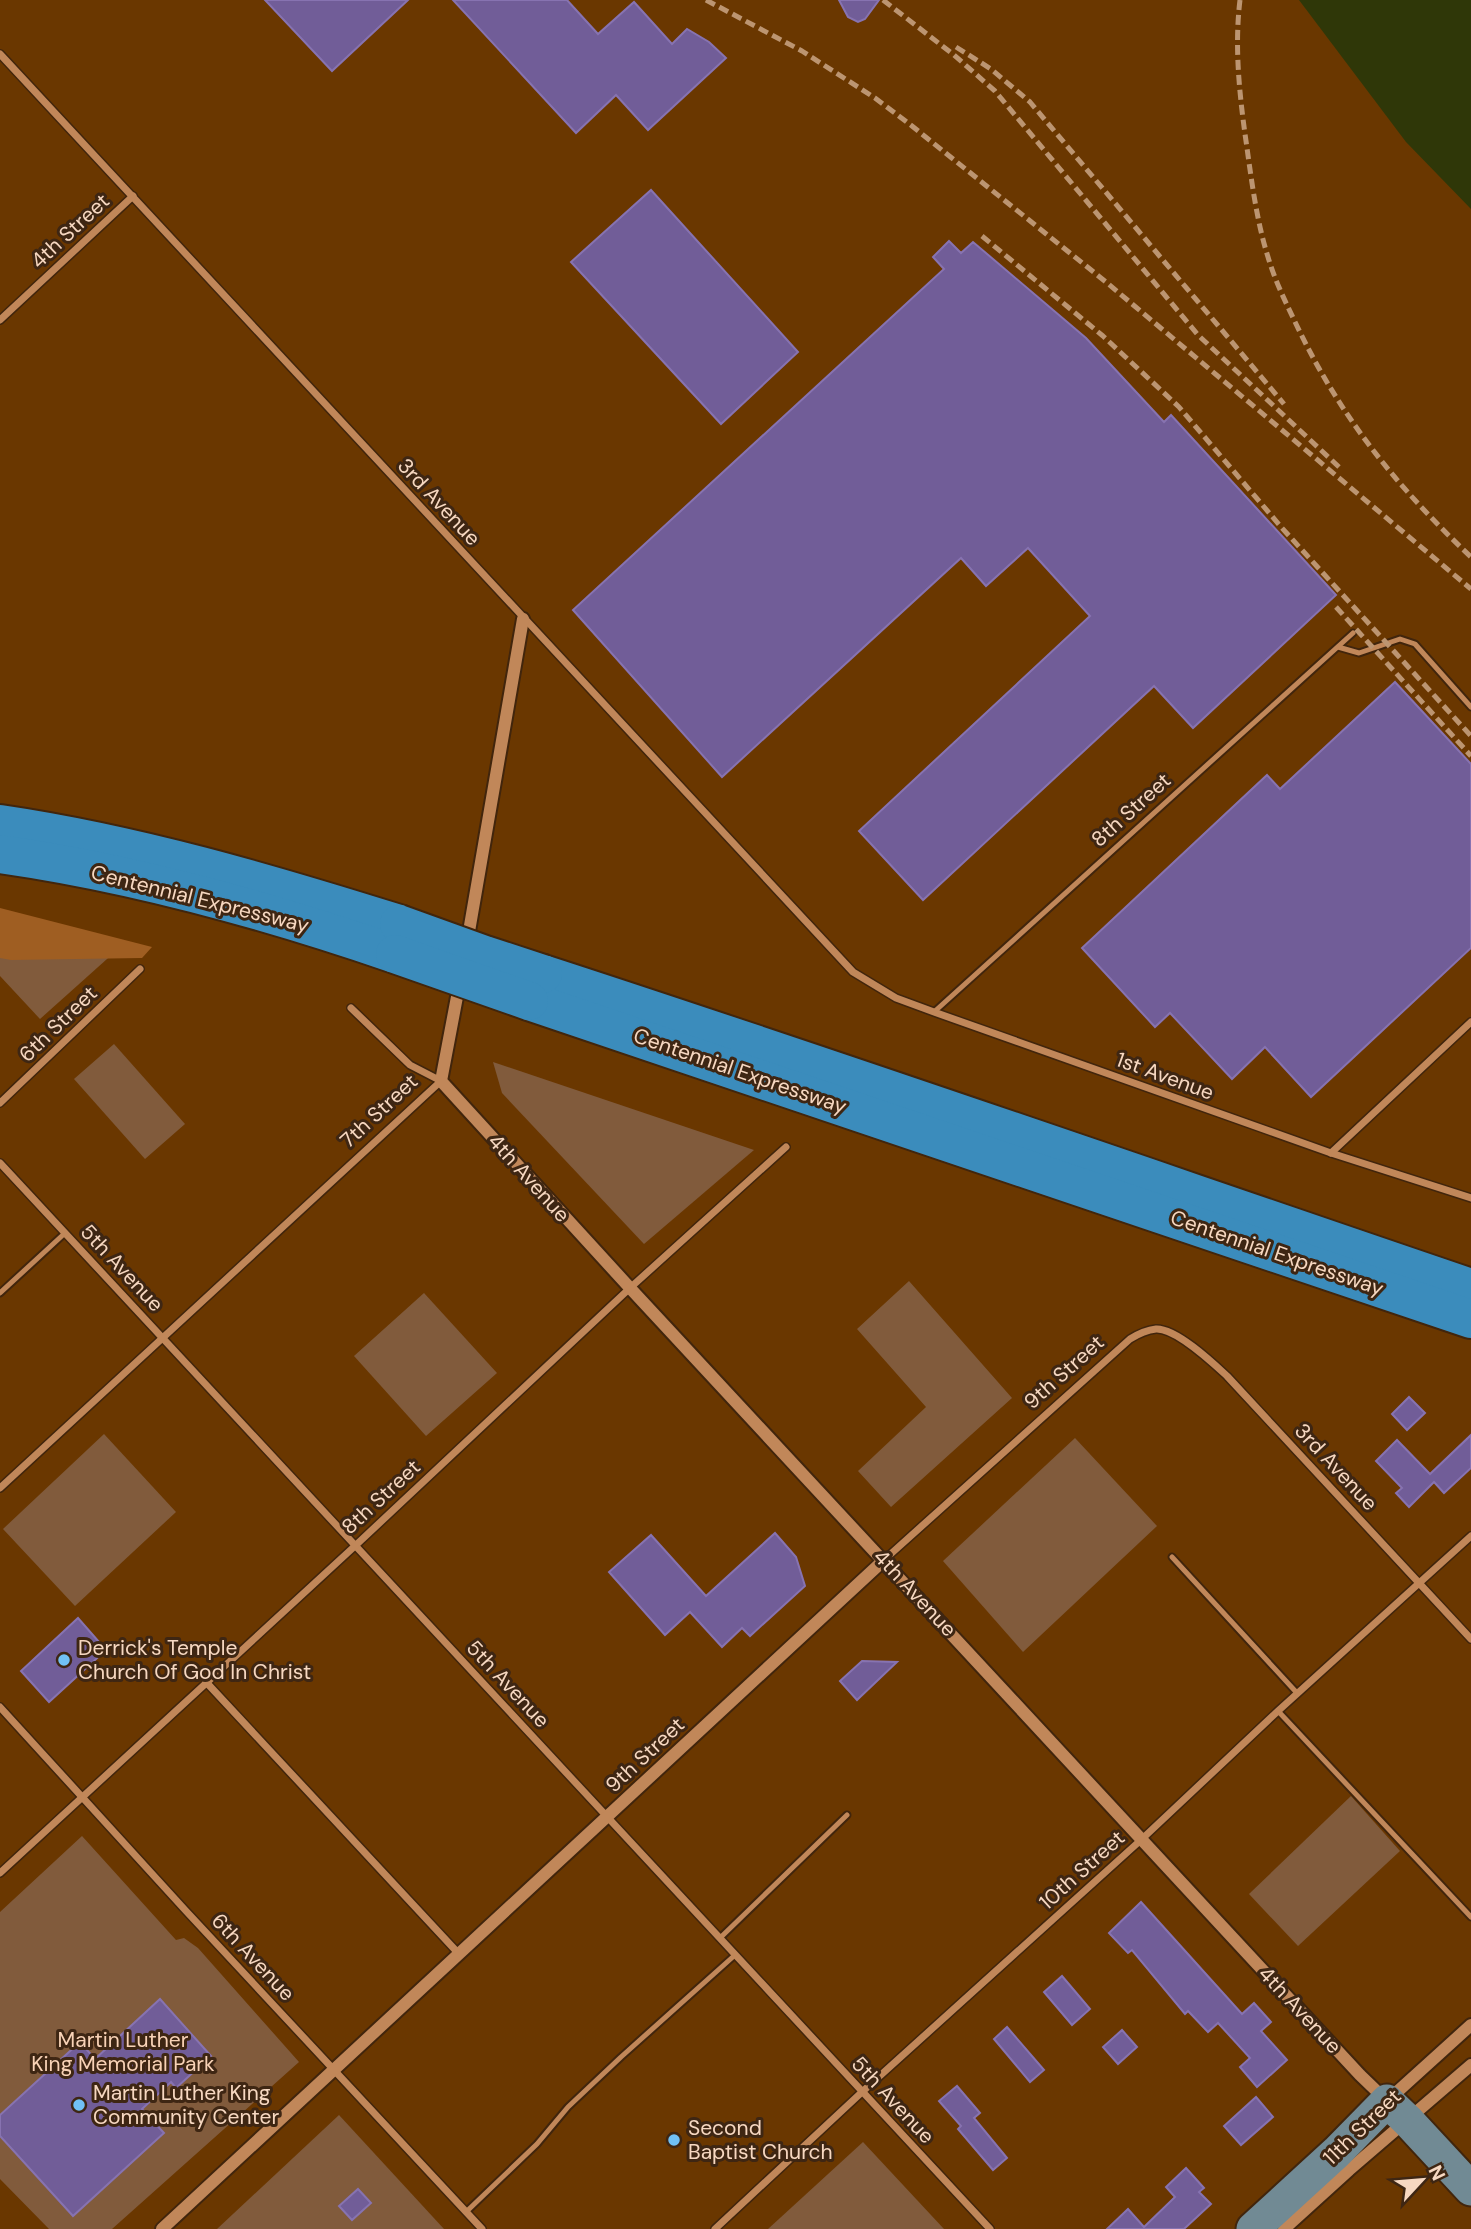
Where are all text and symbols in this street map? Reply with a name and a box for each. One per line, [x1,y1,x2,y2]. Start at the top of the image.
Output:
street label: 4th Street [25,187,115,275]
street label: 3rd Avenue [391,452,487,552]
street label: 8th Street [1085,767,1177,853]
street label: Centennial Expressway [88,858,312,940]
street label: 6th Street [13,980,103,1068]
street label: Centennial Expressway [630,1021,851,1121]
street label: 1st Avenue [1112,1045,1218,1107]
street label: 7th Street [334,1068,424,1154]
street label: 4th Avenue [482,1128,576,1228]
street label: Centennial Expressway [1167,1203,1388,1303]
street label: 5th Avenue [74,1218,170,1318]
street label: 9th Street [1018,1329,1110,1415]
street label: 3rd Avenue [1288,1417,1384,1517]
street label: 8th Street [336,1453,426,1541]
street label: 4th Avenue [867,1543,963,1643]
place label: Derrick's Temple Church Of God In Christ [78,1634,311,1686]
street label: 5th Avenue [460,1634,556,1734]
marker: Derrick's Temple Church Of God In Christ [56,1652,72,1668]
street label: 9th Street [599,1711,691,1799]
street label: 10th Street [1033,1824,1131,1916]
street label: 6th Avenue [205,1907,301,2007]
street label: 4th Avenue [1252,1960,1348,2060]
park label: Martin Luther King Memorial Park [31,2026,215,2078]
street label: 5th Avenue [845,2050,941,2150]
place label: Martin Luther King Community Center [93,2079,279,2131]
street label: 11th Street [1317,2083,1407,2171]
marker: Martin Luther King Community Center [71,2097,87,2113]
place label: Second Baptist Church [688,2114,833,2166]
marker: Second Baptist Church [666,2132,682,2148]
north arrow [1387,2145,1457,2215]
text: N [1423,2161,1451,2184]

